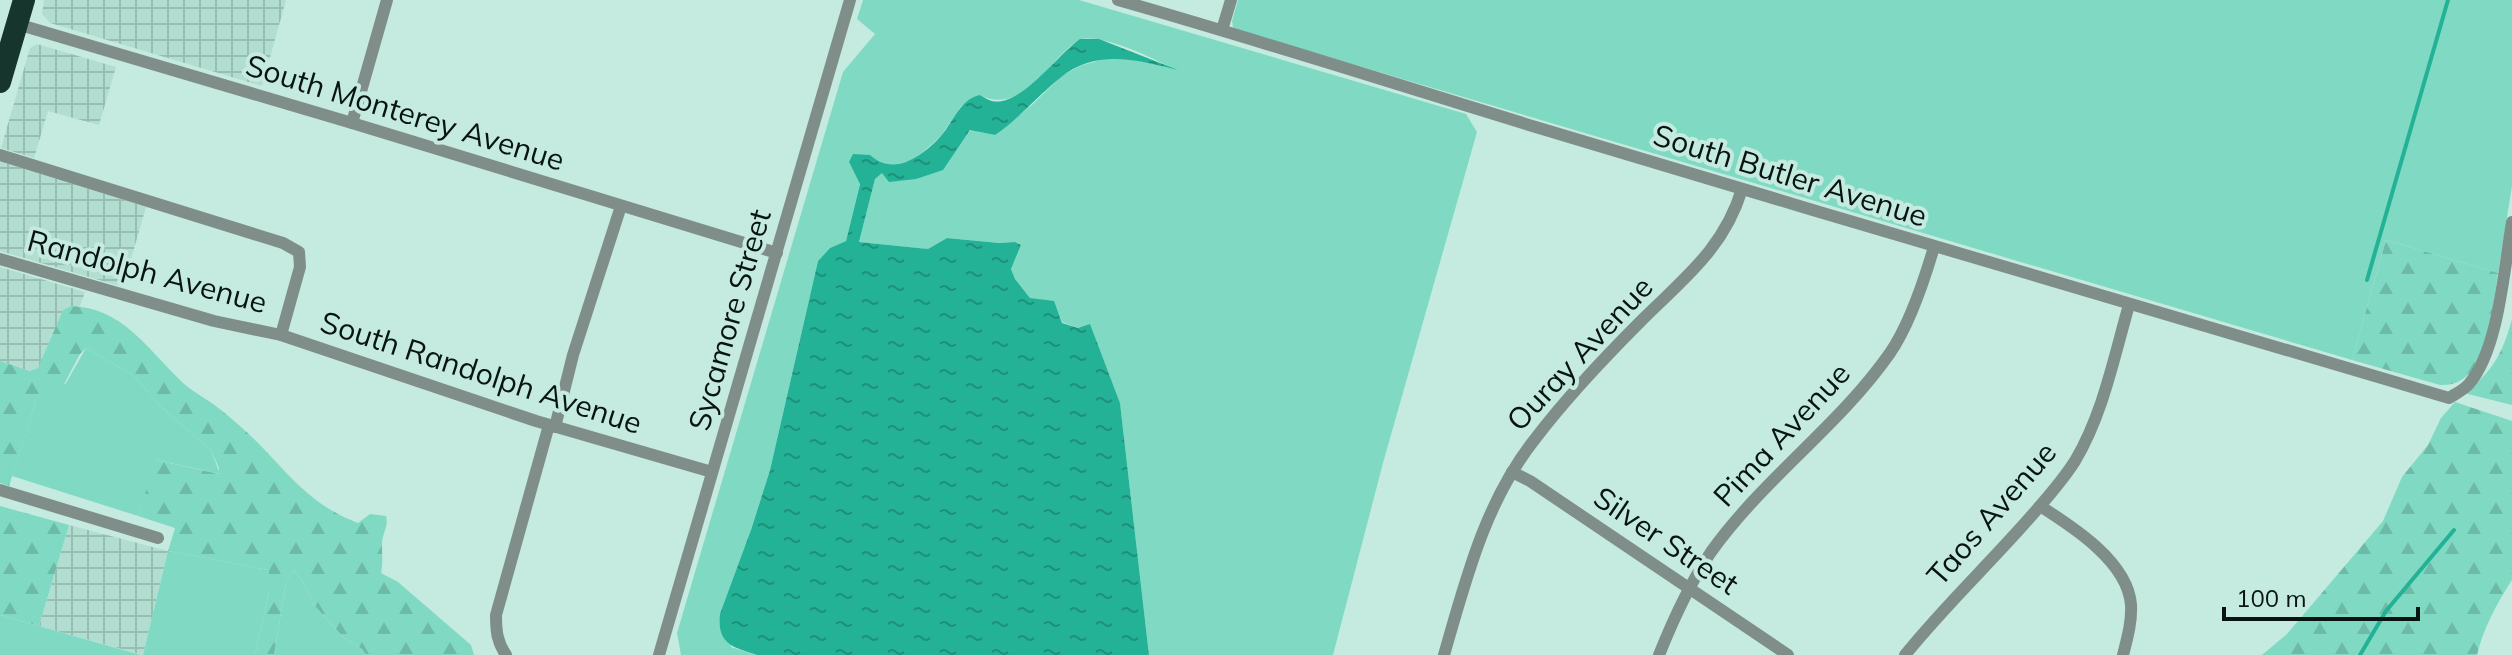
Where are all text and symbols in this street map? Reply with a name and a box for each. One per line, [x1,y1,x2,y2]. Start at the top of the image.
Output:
street label: South Monterey Avenue [241,45,569,179]
street label: South Butler Avenue [1649,115,1932,235]
street label: Sycamore Street [679,205,779,435]
street label: Randolph Avenue [23,221,271,321]
street label: Ouray Avenue [1498,268,1660,438]
street label: South Randolph Avenue [316,302,647,442]
street label: Pima Avenue [1705,354,1858,514]
street label: Taos Avenue [1918,434,2064,593]
street label: Silver Street [1587,478,1746,603]
scale bar [2224,571,2418,621]
text: 100 m [2236,583,2307,613]

